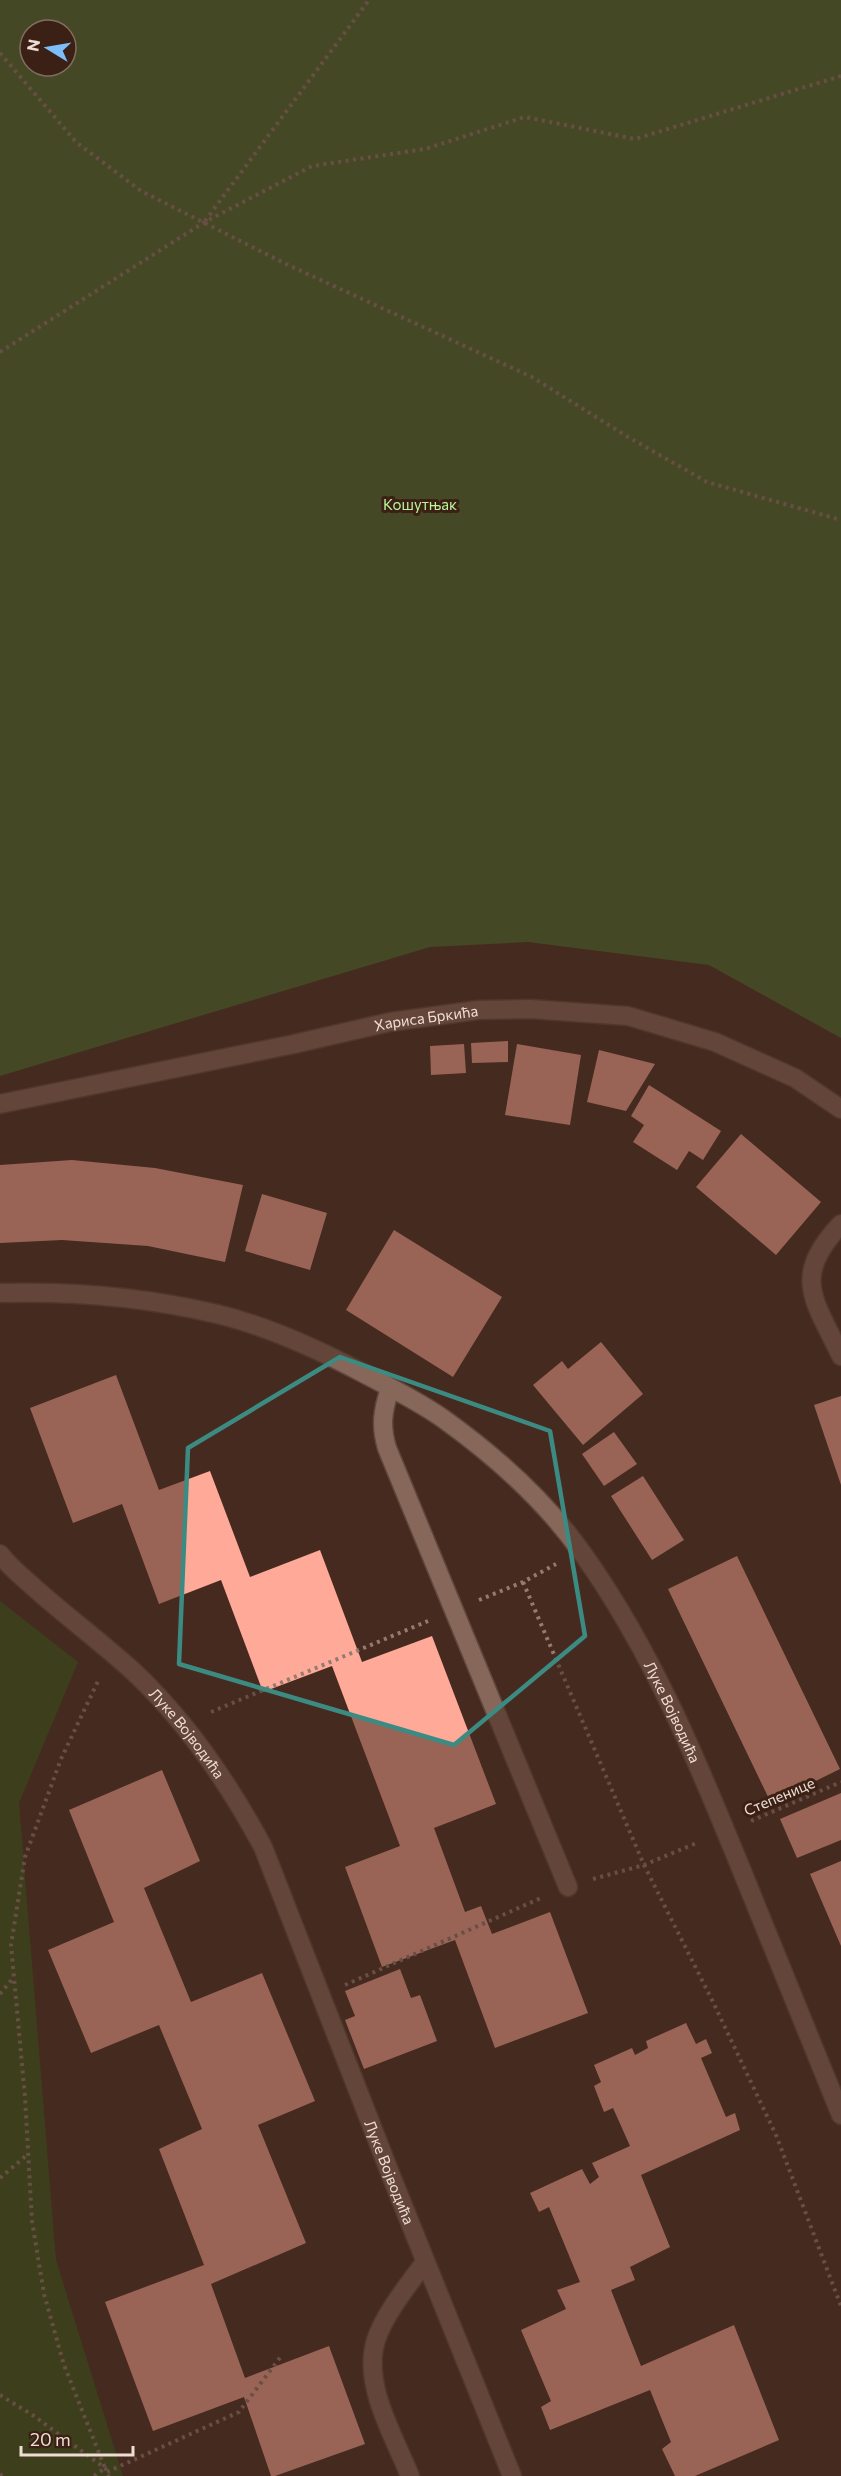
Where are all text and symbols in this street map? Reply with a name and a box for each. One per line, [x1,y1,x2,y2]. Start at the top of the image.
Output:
north arrow [18,18,78,78]
text: N [22,37,43,53]
park label: Кошутњак [383,495,457,513]
street label: Хариса Бркића [373,1001,479,1034]
street label: Луке Војводића [641,1658,705,1765]
street label: Луке Војводића [146,1684,229,1782]
street label: Степенице [741,1773,817,1819]
street label: Луке Војводића [361,2117,419,2227]
scale bar [21,2419,134,2457]
text: 20 m [30,2428,71,2450]

